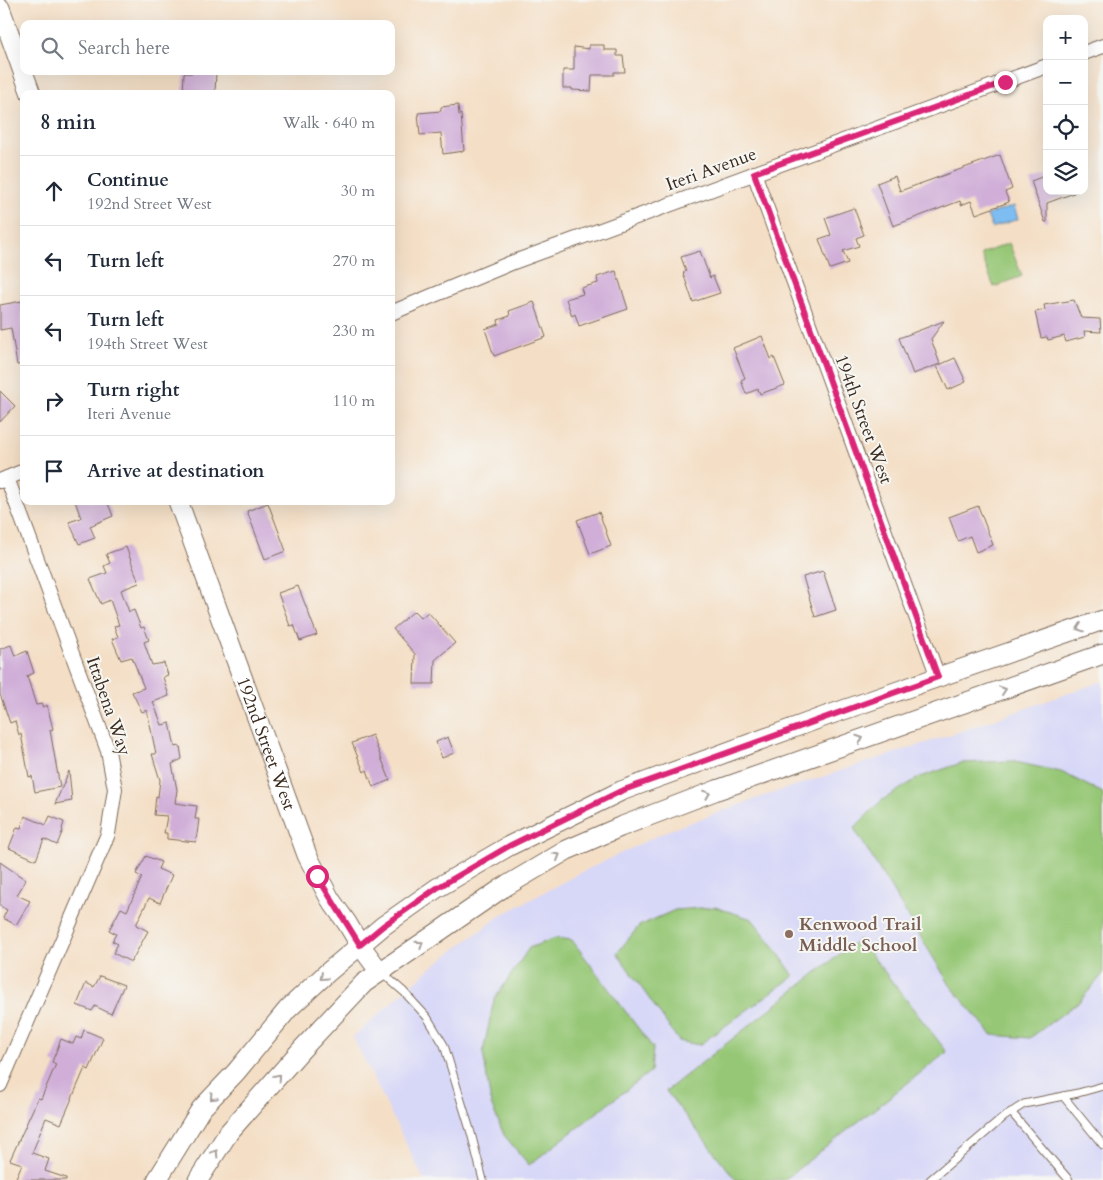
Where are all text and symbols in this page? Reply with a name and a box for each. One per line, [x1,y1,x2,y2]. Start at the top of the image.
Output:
map controls [1043,15,1088,195]
button: + [1043,15,1088,60]
search box [20,20,395,75]
icon: search [38,34,66,62]
text: Search here [78,35,170,61]
button: − [1043,60,1088,105]
route end [994,71,1017,94]
button: locate [1043,105,1088,150]
text: 8 min [40,108,96,137]
text: Walk · 640 m [283,112,375,134]
street label: Iteri Avenue [662,142,760,197]
button: layers [1043,150,1088,195]
text: Continue [87,167,169,193]
icon: ahead [40,177,68,205]
text: 30 m [341,180,375,202]
text: 192nd Street West [87,193,212,215]
icon: left [40,247,68,275]
text: Turn left [87,248,164,274]
text: 270 m [333,250,375,272]
text: Turn left [87,307,164,333]
icon: left [40,317,68,345]
text: 230 m [333,320,375,342]
text: 194th Street West [87,333,208,355]
street label: 194th Street West [829,351,899,488]
text: Turn right [87,377,179,403]
icon: right [40,387,68,415]
text: 110 m [333,390,375,412]
text: Iteri Avenue [87,403,171,425]
icon: arrive [40,457,68,485]
text: Arrive at destination [87,458,264,484]
one-way arrow [1076,623,1084,633]
street label: Ittabena Way [80,653,137,759]
street label: 192nd Street West [230,673,302,814]
one-way arrow [998,686,1007,696]
one-way arrow [855,735,864,745]
one-way arrow [702,789,711,800]
one-way arrow [552,853,561,863]
route start [306,865,329,888]
place label: Kenwood Trail Middle School [799,912,921,958]
marker: Kenwood Trail Middle School [783,928,795,940]
one-way arrow [414,941,424,950]
one-way arrow [319,971,328,980]
one-way arrow [272,1074,281,1083]
one-way arrow [210,1091,219,1100]
one-way arrow [209,1150,219,1159]

